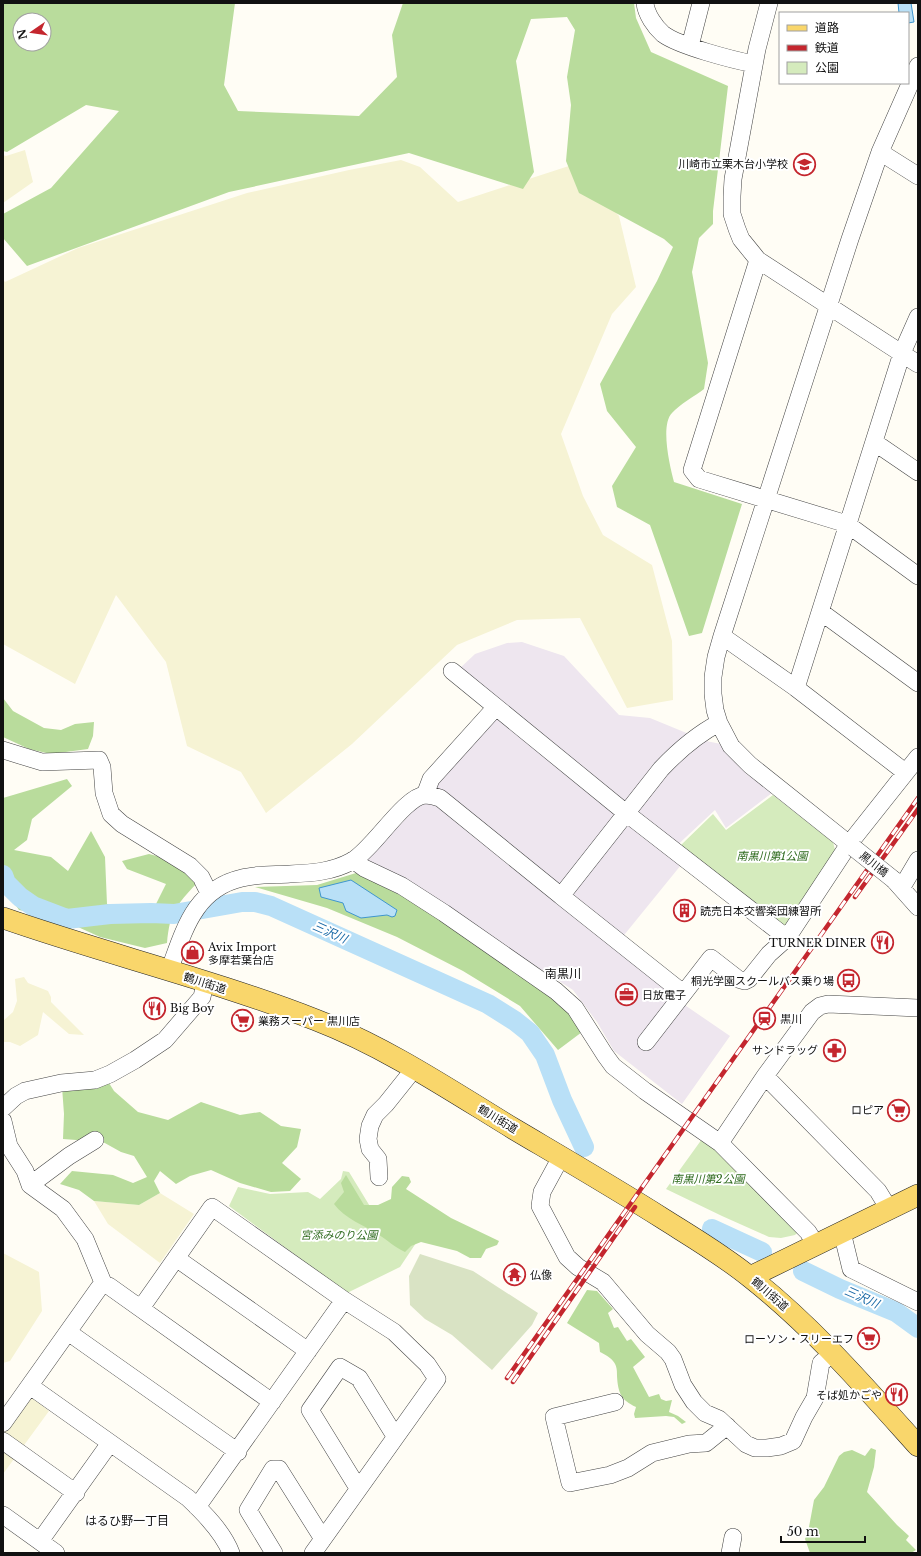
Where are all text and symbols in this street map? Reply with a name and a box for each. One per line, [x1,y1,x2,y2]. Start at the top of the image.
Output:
north arrow [12,12,52,52]
legend [779,12,909,84]
text: 道路 [815,20,839,35]
text: N [14,27,30,41]
text: 鉄道 [815,40,839,55]
text: 公園 [815,60,839,75]
school or university icon: 川崎市立栗木台小学校 [791,151,817,177]
place label: 川崎市立栗木台小学校 [678,157,788,171]
street label: 黒川橋 [857,848,891,880]
park label: 南黒川第1公園 [736,849,810,863]
building icon: 読売日本交響楽団練習所 [671,898,697,924]
place label: 読売日本交響楽団練習所 [700,904,822,918]
water label: 三沢川 [310,918,351,947]
restaurant icon: TURNER DINER [869,930,895,956]
place label: TURNER DINER [769,936,866,950]
shop icon: Avix Import 多摩若葉台店 [179,940,205,966]
place label: Avix Import 多摩若葉台店 [207,940,277,967]
district label: 南黒川 [545,966,581,981]
bus stop icon: 桐光学園スクールバス乗り場 [836,968,862,994]
street label: 鶴川街道 [182,970,228,996]
place label: 桐光学園スクールバス乗り場 [691,974,834,988]
office icon: 日放電子 [613,982,639,1008]
place label: 日放電子 [642,988,686,1002]
restaurant icon: Big Boy [141,995,167,1021]
place label: Big Boy [170,1001,214,1015]
station icon: 黒川 [752,1006,778,1032]
supermarket icon: 業務スーパー 黒川店 [229,1008,255,1034]
place label: 黒川 [780,1012,802,1026]
place label: 業務スーパー 黒川店 [258,1014,360,1028]
pharmacy icon: サンドラッグ [821,1037,847,1063]
place label: サンドラッグ [752,1043,818,1057]
supermarket icon: ロピア [886,1097,912,1123]
street label: 鶴川街道 [476,1102,520,1136]
place label: ロピア [851,1103,884,1117]
park label: 南黒川第2公園 [672,1172,746,1186]
park label: 宮添みのり公園 [301,1228,379,1242]
temple icon: 仏像 [502,1262,528,1288]
place label: 仏像 [530,1268,552,1282]
street label: 鶴川街道 [749,1274,791,1314]
water label: 三沢川 [842,1283,883,1312]
supermarket icon: ローソン・スリーエフ [856,1326,882,1352]
place label: ローソン・スリーエフ [744,1332,854,1346]
restaurant icon: そば処かごや [884,1382,910,1408]
place label: そば処かごや [816,1388,882,1402]
district label: はるひ野一丁目 [85,1513,169,1528]
scale bar [781,1518,865,1544]
text: 50 m [787,1524,819,1539]

